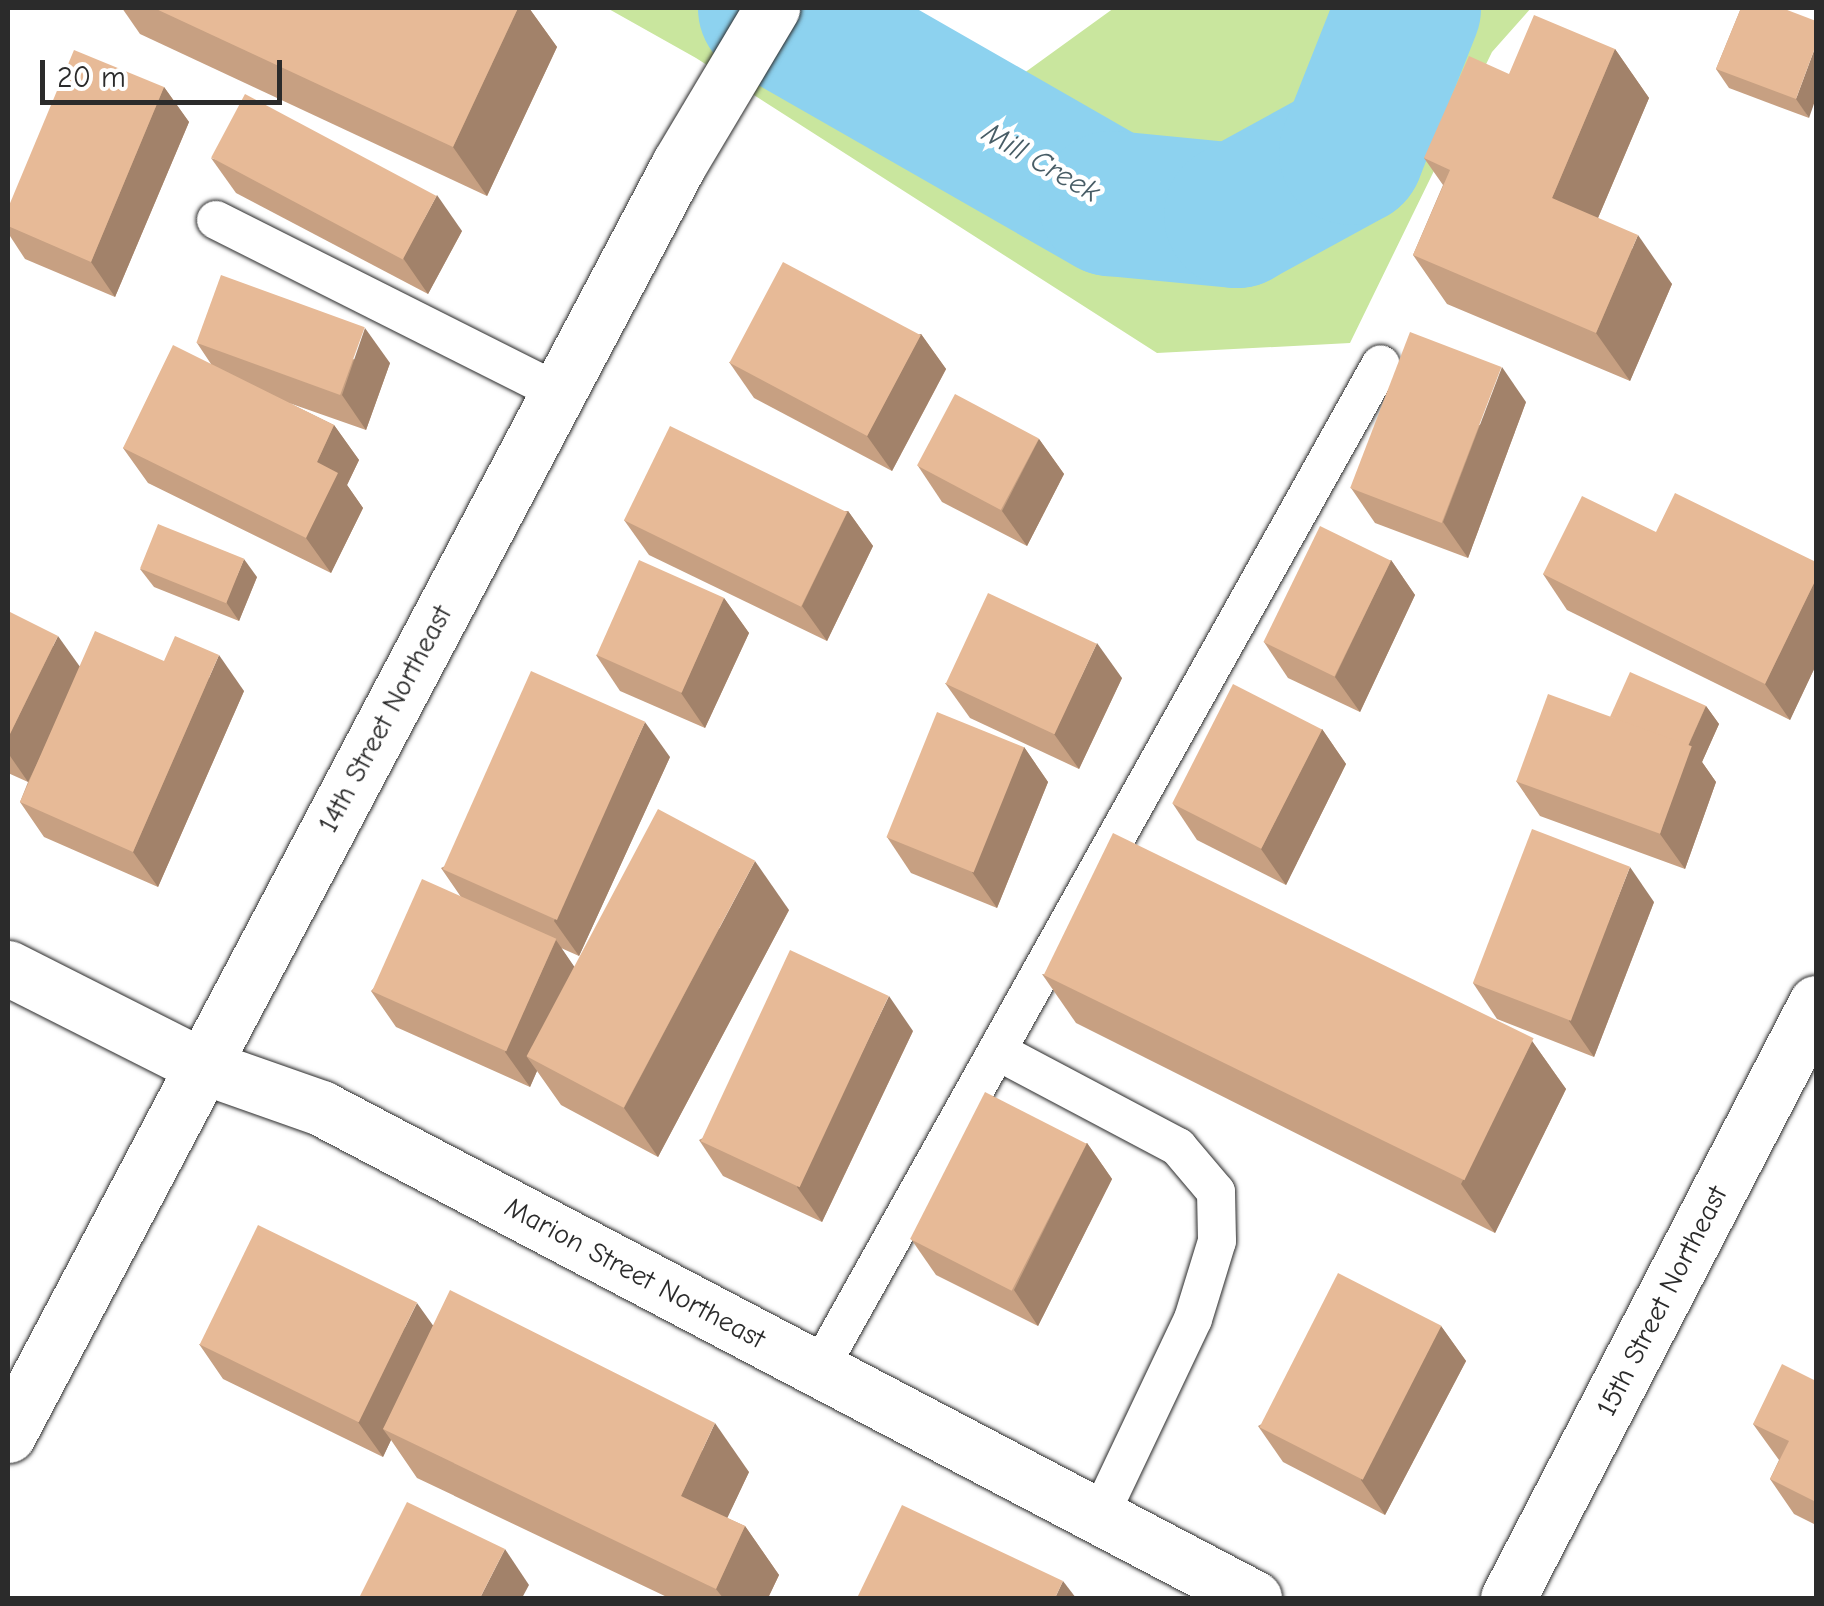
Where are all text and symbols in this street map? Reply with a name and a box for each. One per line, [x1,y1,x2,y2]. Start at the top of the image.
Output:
scale bar [45,40,288,102]
text: 20 m [57,60,126,95]
water label: Mill Creek [976,115,1106,211]
street label: 14th Street Northeast [311,600,459,838]
street label: 15th Street Northeast [1589,1180,1735,1422]
street label: Marion Street Northeast [499,1190,771,1356]

